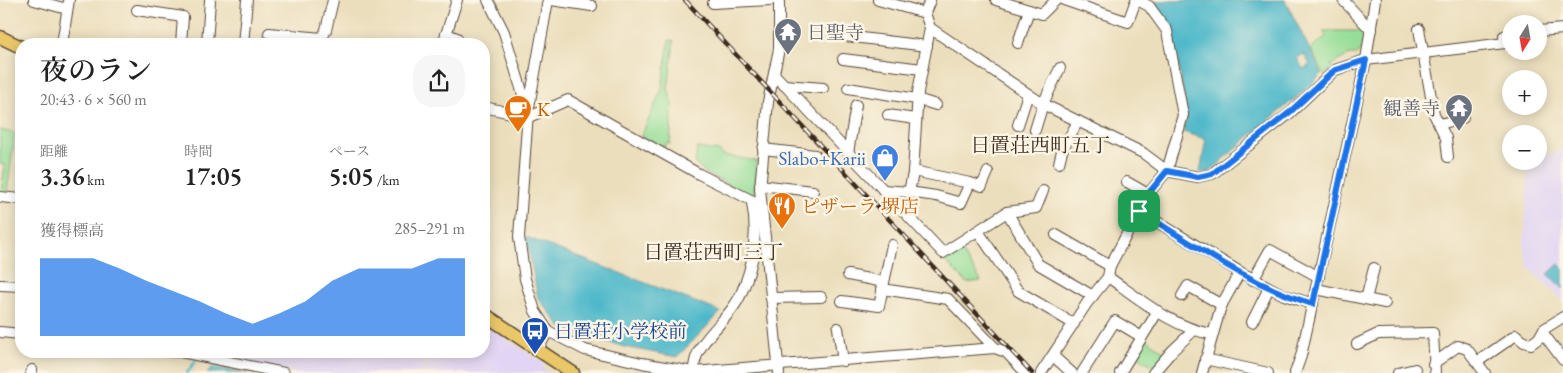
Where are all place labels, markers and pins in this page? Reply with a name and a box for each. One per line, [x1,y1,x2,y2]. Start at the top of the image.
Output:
temple icon: 日聖寺 [773,17,803,56]
place label: 日聖寺 [807,20,864,45]
temple icon: 観善寺 [1444,93,1474,132]
cafe icon: K [503,94,533,133]
place label: 観善寺 [1383,96,1440,121]
place label: K [537,97,551,122]
shop icon: Slabo+Karii [870,143,900,182]
place label: Slabo+Karii [778,146,866,171]
pin [1118,190,1160,232]
restaurant icon: ピザーラ 堺店 [767,191,797,230]
place label: ピザーラ 堺店 [801,194,919,219]
bus stop icon: 日置荘小学校前 [520,316,550,355]
place label: 日置荘小学校前 [554,319,687,344]

